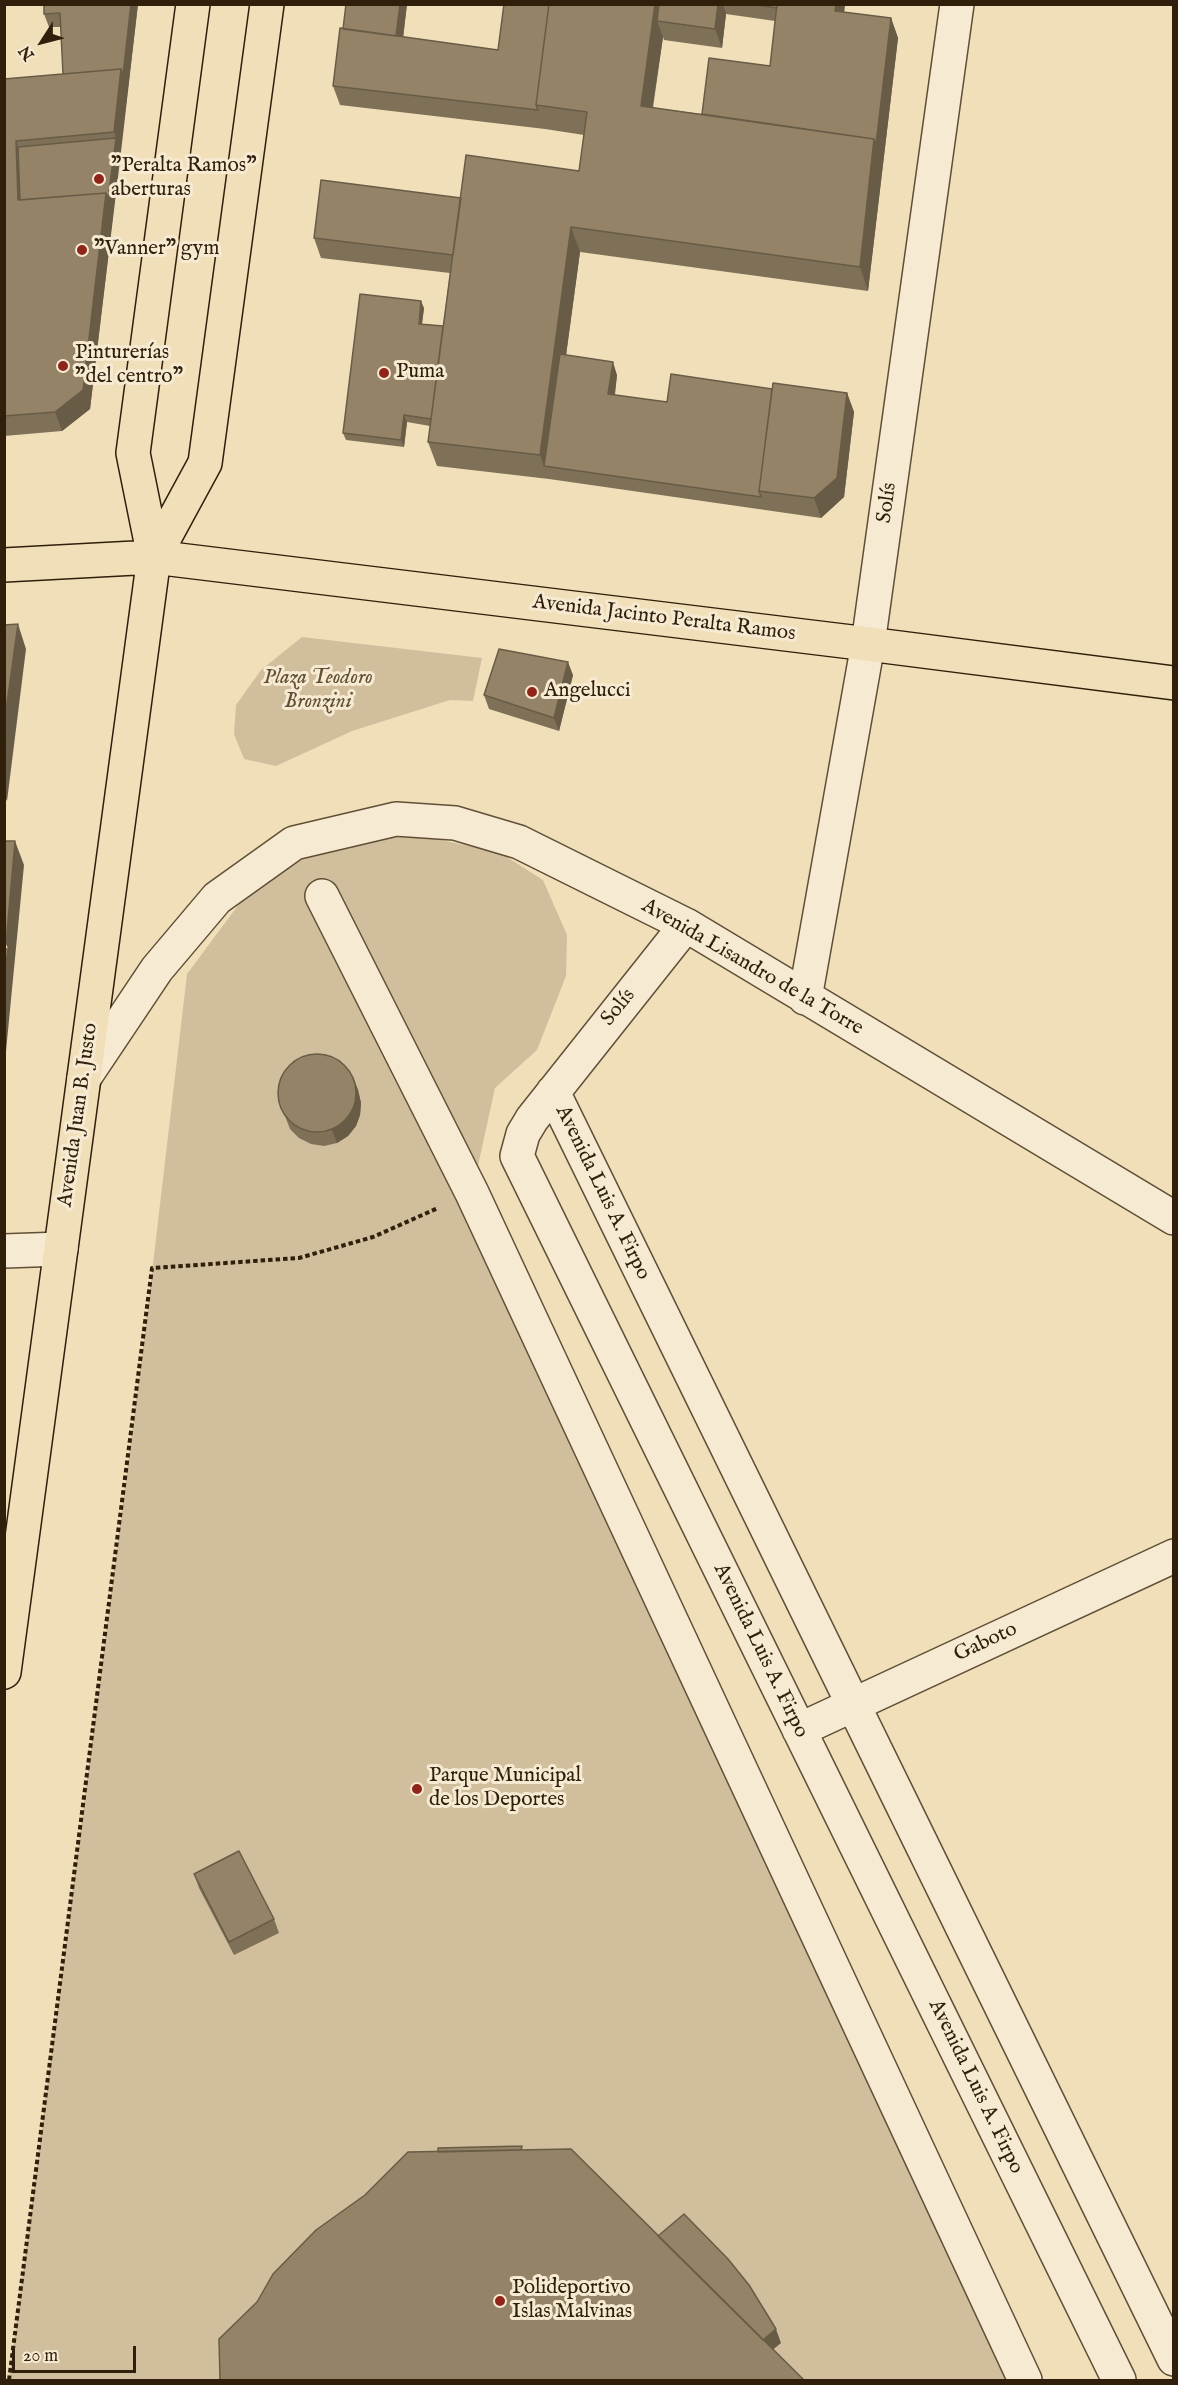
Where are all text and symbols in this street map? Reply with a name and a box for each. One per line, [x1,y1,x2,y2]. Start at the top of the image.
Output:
north arrow [12,12,72,72]
text: N [15,41,40,64]
place label: "Peralta Ramos" aberturas [111,154,257,204]
marker: "Peralta Ramos" aberturas [92,172,106,186]
place label: "Vanner" gym [94,237,219,263]
marker: "Vanner" gym [75,243,89,257]
place label: Pinturerías "del centro" [75,341,183,391]
marker: Pinturerías "del centro" [56,359,70,373]
place label: Puma [396,360,444,386]
marker: Puma [377,366,391,380]
street label: Solís [873,481,903,525]
street label: Avenida Jacinto Peralta Ramos [531,590,797,648]
park label: Plaza Teodoro Bronzini [263,666,373,716]
place label: Angelucci [544,679,631,705]
marker: Angelucci [525,685,539,699]
street label: Avenida Lisandro de la Torre [637,894,867,1042]
street label: Solís [596,984,642,1032]
street label: Avenida Juan B. Justo [54,1021,104,1209]
street label: Avenida Luis A. Firpo [549,1102,655,1284]
street label: Avenida Luis A. Firpo [707,1560,813,1742]
street label: Gaboto [950,1617,1022,1669]
place label: Parque Municipal de los Deportes [429,1764,581,1814]
marker: Parque Municipal de los Deportes [410,1782,424,1796]
street label: Avenida Luis A. Firpo [922,1996,1028,2178]
place label: Polideportivo Islas Malvinas [512,2276,632,2326]
marker: Polideportivo Islas Malvinas [493,2294,507,2308]
scale bar [15,2334,140,2372]
text: 20 m [23,2345,58,2368]

